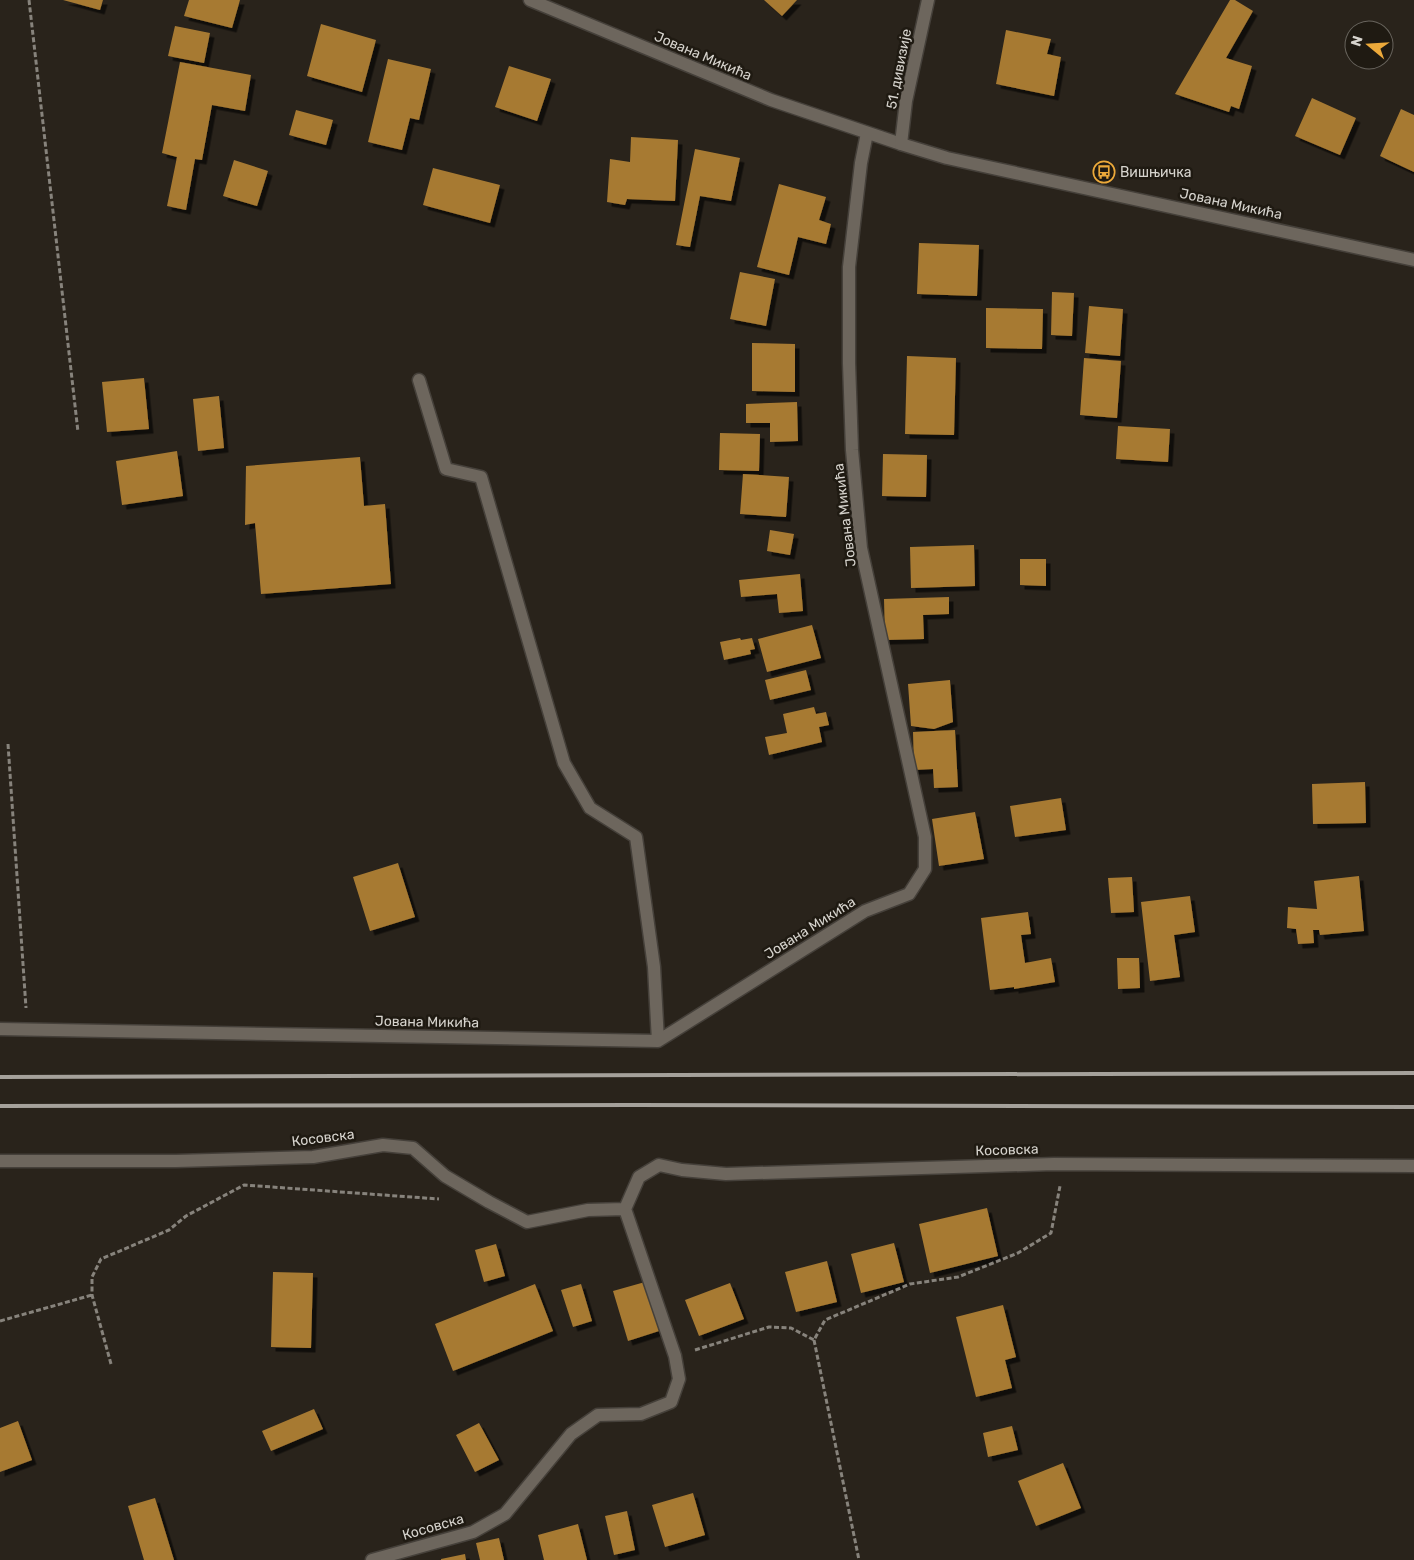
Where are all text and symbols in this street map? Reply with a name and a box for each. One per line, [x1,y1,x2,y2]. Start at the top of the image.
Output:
north arrow [1344,20,1394,70]
street label: 51. дивизије [883,27,915,111]
street label: Јована Микића [652,28,754,84]
text: N [1347,34,1367,49]
bus stop icon: Вишњичка [1092,160,1116,184]
place label: Вишњичка [1120,164,1191,181]
street label: Јована Микића [1178,185,1284,223]
street label: Јована Микића [830,462,860,568]
street label: Јована Микића [761,893,859,963]
street label: Јована Микића [375,1013,479,1031]
street label: Косовска [291,1126,355,1150]
street label: Косовска [975,1140,1039,1160]
street label: Косовска [400,1510,466,1544]

